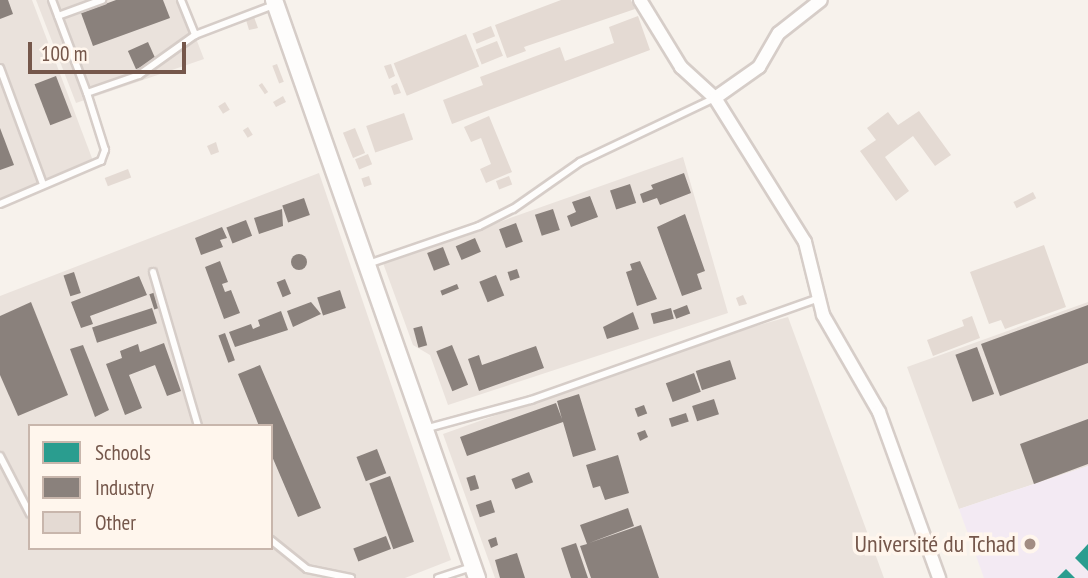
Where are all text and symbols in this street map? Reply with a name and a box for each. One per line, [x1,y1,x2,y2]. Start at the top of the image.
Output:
scale bar [32,28,189,72]
text: 100 m [41,40,87,67]
legend [28,424,273,550]
text: Schools [95,439,151,466]
text: Industry [95,474,154,501]
text: Other [95,509,136,536]
place label: Université du Tchad [854,530,1016,558]
marker: Université du Tchad [1022,536,1038,552]

